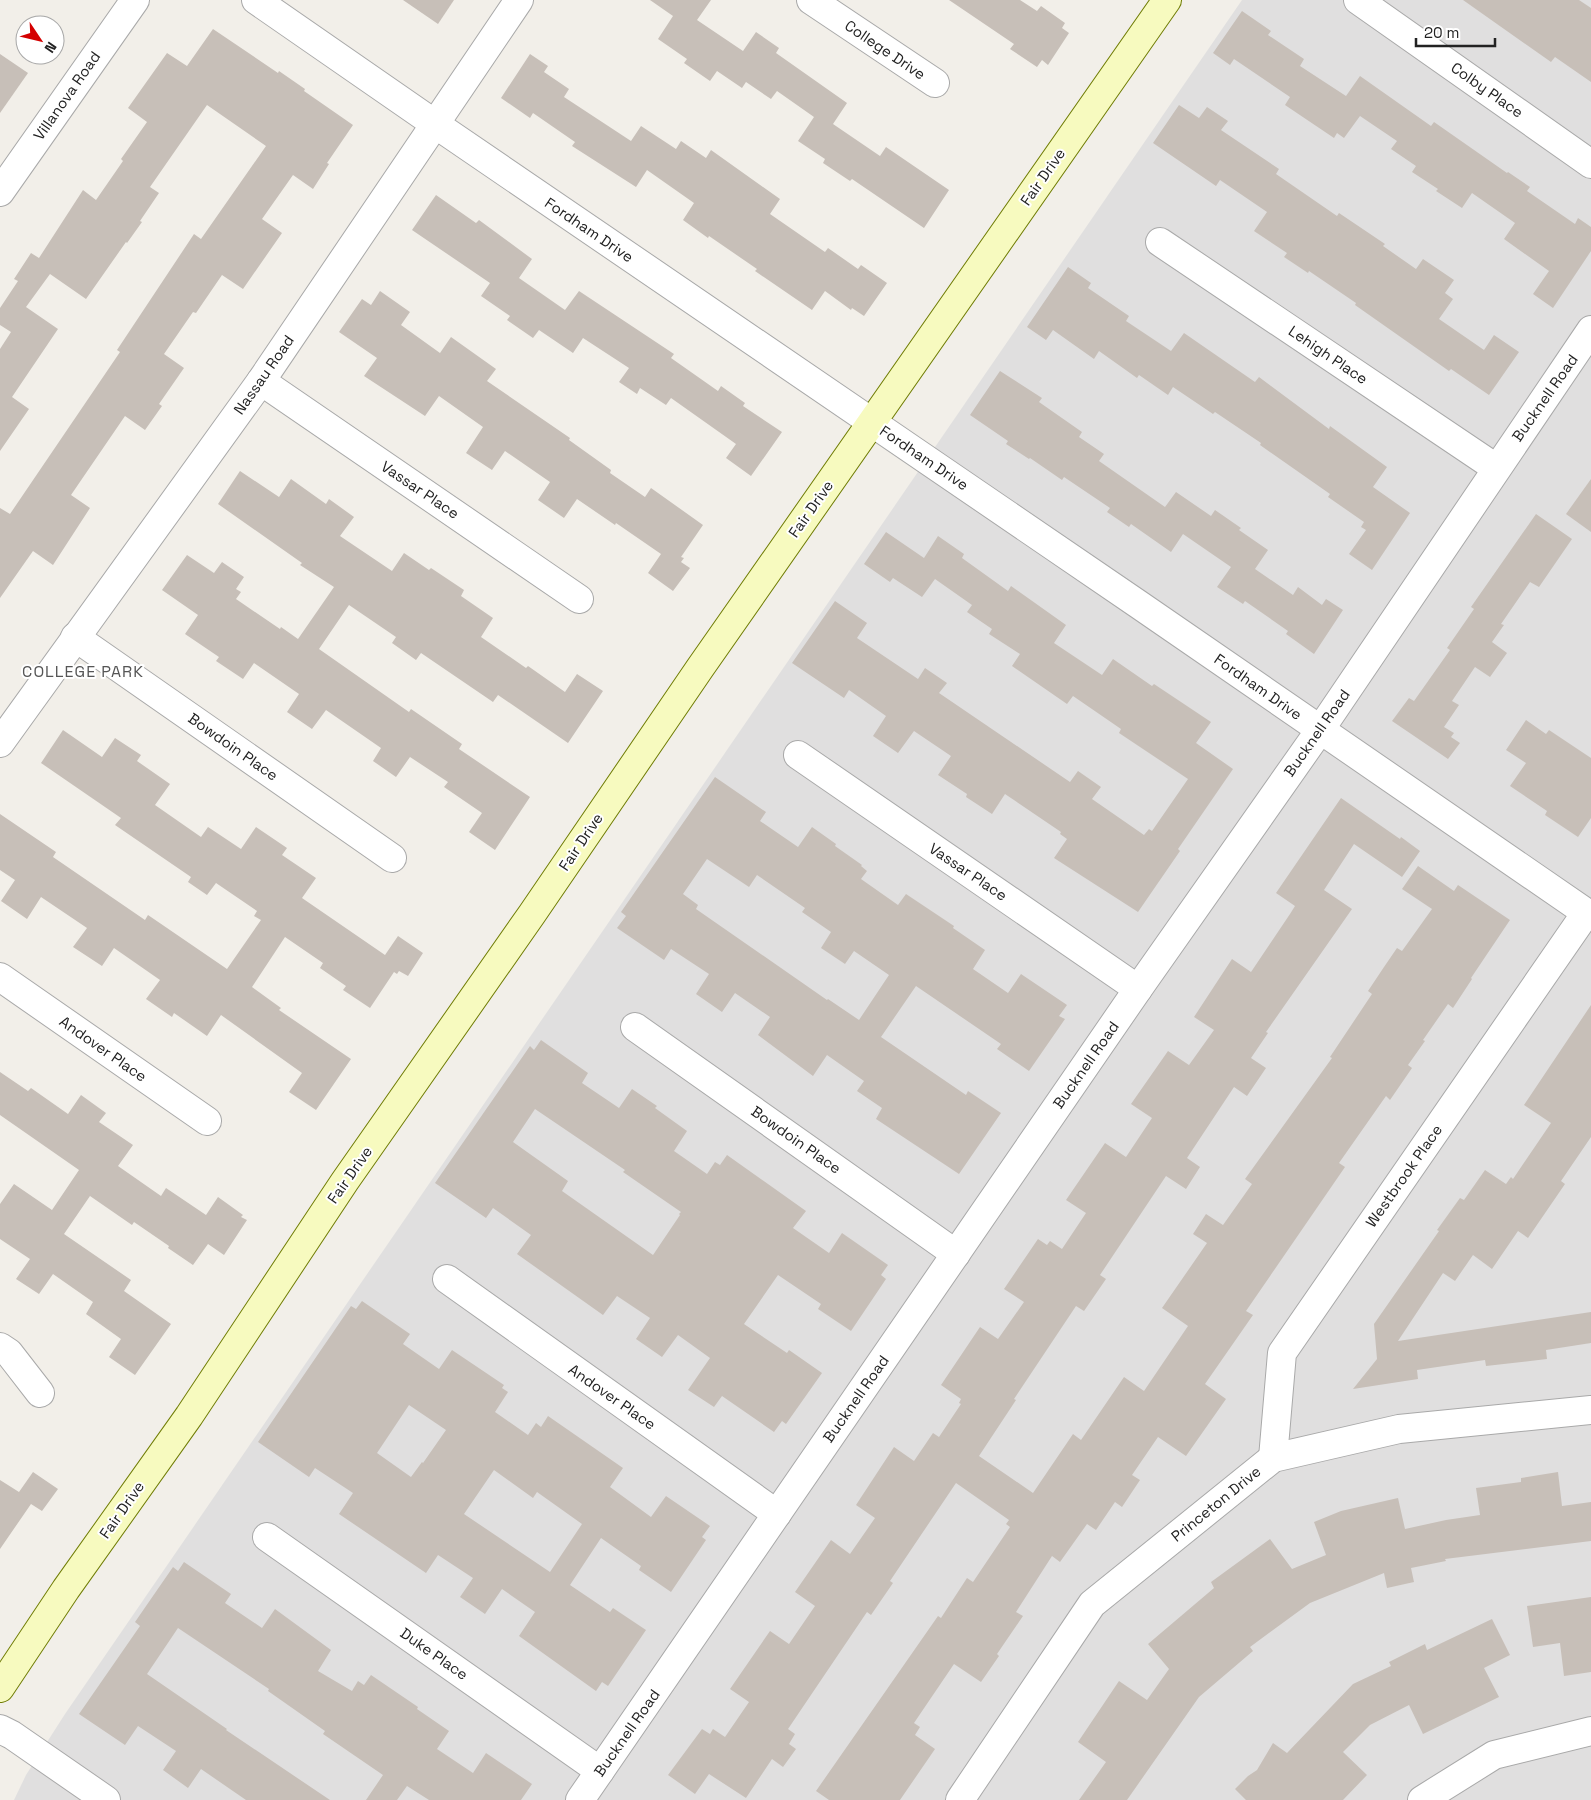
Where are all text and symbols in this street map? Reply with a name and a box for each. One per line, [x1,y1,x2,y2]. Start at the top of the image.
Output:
north arrow [15,15,65,65]
scale bar [1416,15,1495,47]
street label: College Drive [841,16,929,84]
text: 20 m [1424,23,1459,42]
text: N [41,38,61,56]
street label: Villanova Road [29,48,104,144]
street label: Colby Place [1447,58,1527,122]
street label: Fair Drive [1016,144,1069,209]
street label: Fordham Drive [541,193,637,266]
street label: Lehigh Place [1285,321,1372,388]
street label: Nassau Road [229,331,298,418]
street label: Bucknell Road [1507,350,1582,445]
street label: Fordham Drive [876,421,972,494]
street label: Vassar Place [378,456,463,523]
street label: Fair Drive [784,476,837,541]
street label: Fordham Drive [1211,649,1306,724]
district label: COLLEGE PARK [22,661,144,682]
street label: Bucknell Road [1279,685,1354,780]
street label: Bowdoin Place [185,709,282,785]
street label: Fair Drive [554,809,607,874]
street label: Vassar Place [926,838,1011,905]
street label: Andover Place [56,1011,151,1086]
street label: Bucknell Road [1048,1017,1123,1112]
street label: Bowdoin Place [748,1102,845,1178]
street label: Westbrook Place [1361,1121,1446,1231]
street label: Fair Drive [323,1142,376,1207]
street label: Bucknell Road [818,1351,893,1446]
street label: Andover Place [565,1359,660,1434]
street label: Princeton Drive [1167,1462,1264,1546]
street label: Fair Drive [95,1477,148,1542]
street label: Duke Place [397,1623,472,1684]
street label: Bucknell Road [589,1685,664,1780]

